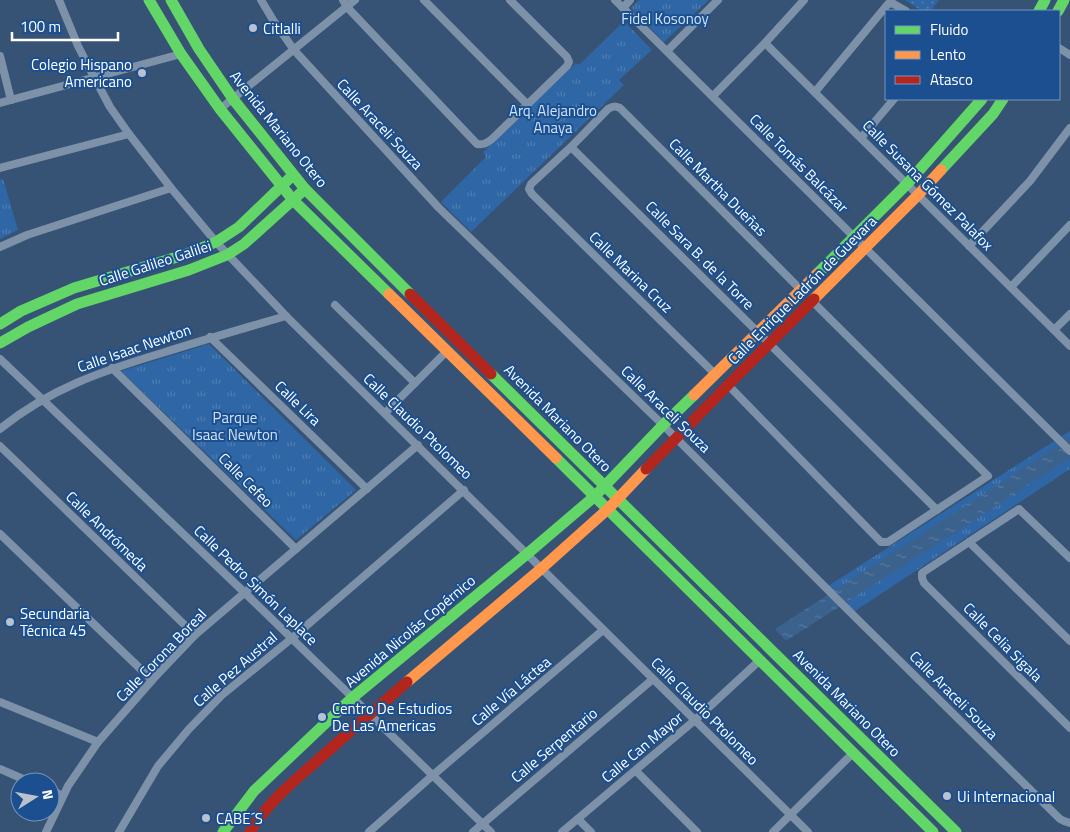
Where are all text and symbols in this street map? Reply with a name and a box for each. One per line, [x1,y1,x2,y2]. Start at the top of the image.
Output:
park label: Fidel Kosonoy [621,7,709,30]
scale bar [12,10,119,42]
legend [885,10,1060,100]
text: 100 m [20,15,61,38]
place label: Citlalli [263,17,301,40]
text: Fluido [930,18,969,41]
marker: Citlalli [247,22,259,34]
text: Lento [930,43,966,66]
place label: Colegio Hispano Americano [31,53,132,93]
street label: Avenida Mariano Otero [225,66,333,192]
marker: Colegio Hispano Americano [136,67,148,79]
text: Atasco [930,68,973,91]
street label: Calle Araceli Souza [332,73,429,175]
park label: Arq. Alejandro Anaya [509,99,597,139]
street label: Calle Tomás Balcázar [744,108,854,218]
street label: Calle Susana Gómez Palafox [857,114,999,256]
street label: Calle Martha Dueñas [664,133,772,241]
street label: Calle Sara B. de la Torre [640,195,760,315]
street label: Calle Enrique Ladrón de Guevara [722,210,882,370]
street label: Calle Marina Cruz [584,226,678,318]
street label: Calle Galileo Galilei [96,234,214,292]
street label: Calle Isaac Newton [74,318,194,378]
street label: Avenida Mariano Otero [499,359,617,477]
street label: Calle Araceli Souza [616,360,717,458]
street label: Calle Claudio Ptolomeo [358,368,478,485]
street label: Calle Lira [270,375,327,431]
park label: Parque Isaac Newton [192,406,278,446]
street label: Calle Cefeo [213,447,279,513]
street label: Calle Andrómeda [61,486,154,577]
street label: Calle Pedro Simón Laplace [189,519,323,651]
street label: Avenida Nicolás Copérnico [339,569,481,693]
street label: Calle Celia Sigala [958,597,1048,687]
place label: Secundaria Técnica 45 [20,602,90,642]
street label: Calle Corona Boreal [110,603,212,707]
marker: Secundaria Técnica 45 [4,616,16,628]
street label: Calle Pez Austral [188,626,282,712]
street label: Avenida Mariano Otero [788,644,906,762]
street label: Calle Araceli Souza [904,645,1004,745]
street label: Calle Vía Láctea [466,650,556,731]
street label: Calle Claudio Ptolomeo [646,652,764,770]
place label: Centro De Estudios De Las Americas [332,697,452,737]
street label: Calle Serpentario [506,702,602,788]
street label: Calle Can Mayor [596,706,688,788]
marker: Centro De Estudios De Las Americas [316,711,328,723]
north arrow [10,772,60,822]
place label: Ui Internacional [957,785,1055,808]
text: N [37,788,59,801]
marker: Ui Internacional [941,790,953,802]
place label: CABE´S [216,807,263,830]
marker: CABE´S [200,812,212,824]

